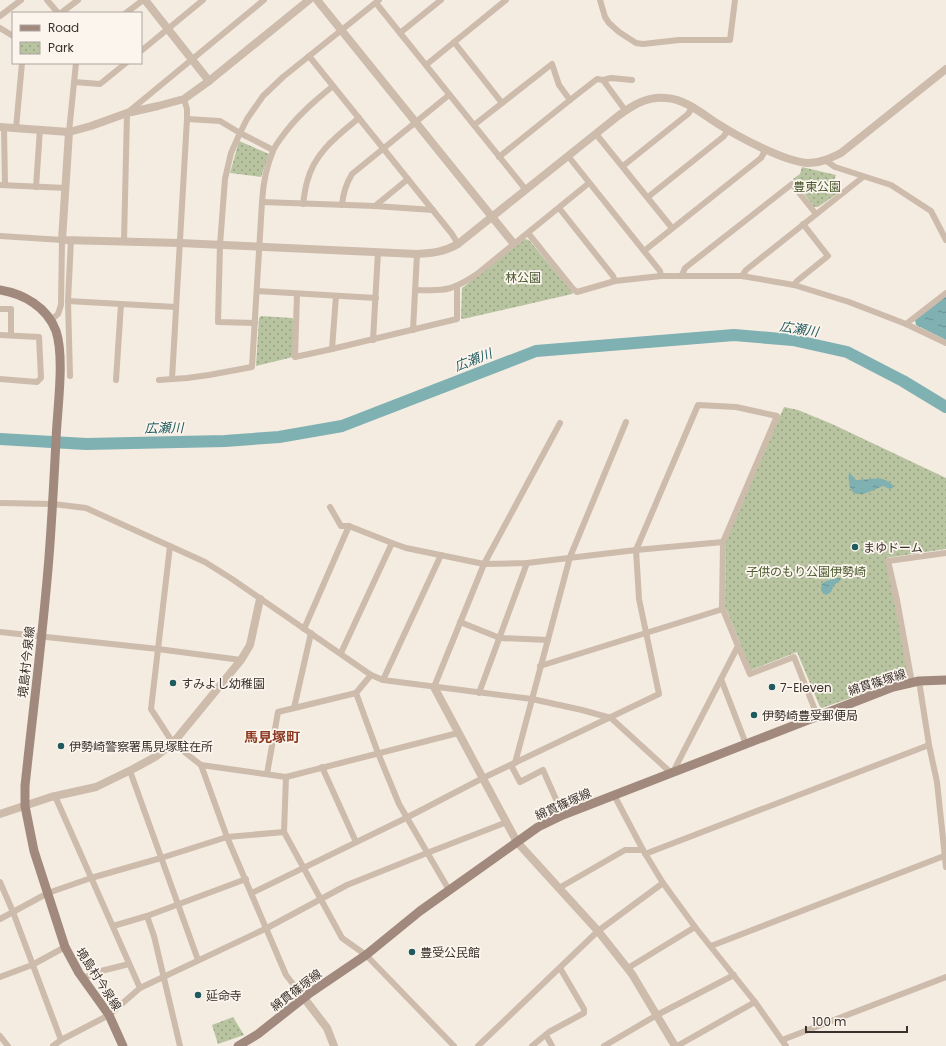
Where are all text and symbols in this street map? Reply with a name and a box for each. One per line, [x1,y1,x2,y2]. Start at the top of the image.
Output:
legend [12,12,142,64]
text: Road [48,19,79,36]
text: Park [48,39,75,56]
park label: 豊東公園 [793,178,841,195]
park label: 林公園 [505,269,541,286]
water label: 広瀬川 [778,317,822,342]
water label: 広瀬川 [451,343,496,376]
water label: 広瀬川 [144,418,186,438]
place label: まゆドーム [863,539,923,556]
marker: まゆドーム [850,542,860,552]
park label: 子供のもり公園伊勢崎 [746,563,866,580]
street label: 境島村今泉線 [14,625,38,699]
street label: 綿貫篠塚線 [846,665,908,699]
place label: すみよし幼稚園 [181,675,265,692]
marker: すみよし幼稚園 [168,678,178,688]
place label: 7-Eleven [780,679,832,696]
marker: 7-Eleven [767,682,777,692]
place label: 伊勢崎豊受郵便局 [762,707,858,724]
marker: 伊勢崎豊受郵便局 [749,710,759,720]
district label: 馬見塚町 [244,727,300,747]
place label: 伊勢崎警察署馬見塚駐在所 [69,738,213,755]
marker: 伊勢崎警察署馬見塚駐在所 [56,741,66,751]
street label: 綿貫篠塚線 [532,784,594,824]
street label: 境島村今泉線 [72,944,126,1014]
place label: 豊受公民館 [420,944,480,961]
marker: 豊受公民館 [407,947,417,957]
street label: 綿貫篠塚線 [267,965,325,1015]
place label: 延命寺 [206,987,242,1004]
marker: 延命寺 [193,990,203,1000]
scale bar [806,1008,907,1034]
text: 100 m [812,1013,846,1030]

